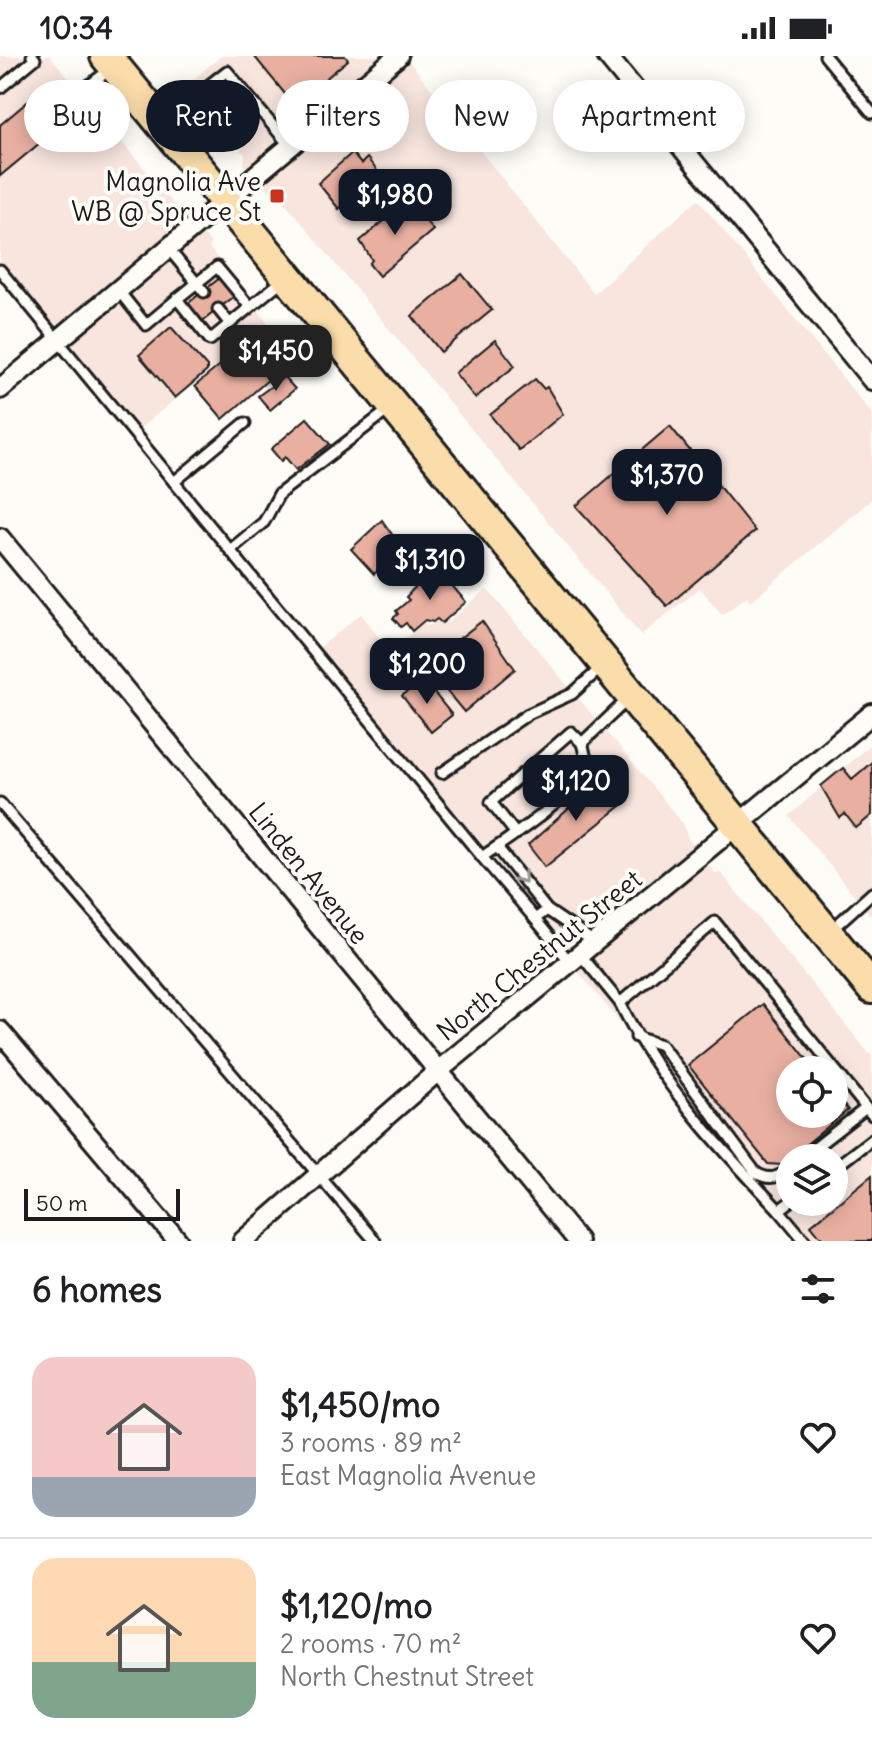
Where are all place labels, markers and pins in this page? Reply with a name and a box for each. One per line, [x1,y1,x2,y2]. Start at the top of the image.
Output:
place label: Magnolia Ave WB @ Spruce St [71,165,261,228]
pin: $1,980 [330,169,460,237]
marker: Magnolia Ave WB @ Spruce St [268,187,286,205]
pin: $1,450 [211,325,341,393]
pin: $1,370 [602,449,732,517]
pin: $1,310 [365,534,495,602]
pin: $1,200 [362,638,492,706]
pin: $1,120 [511,755,641,823]

